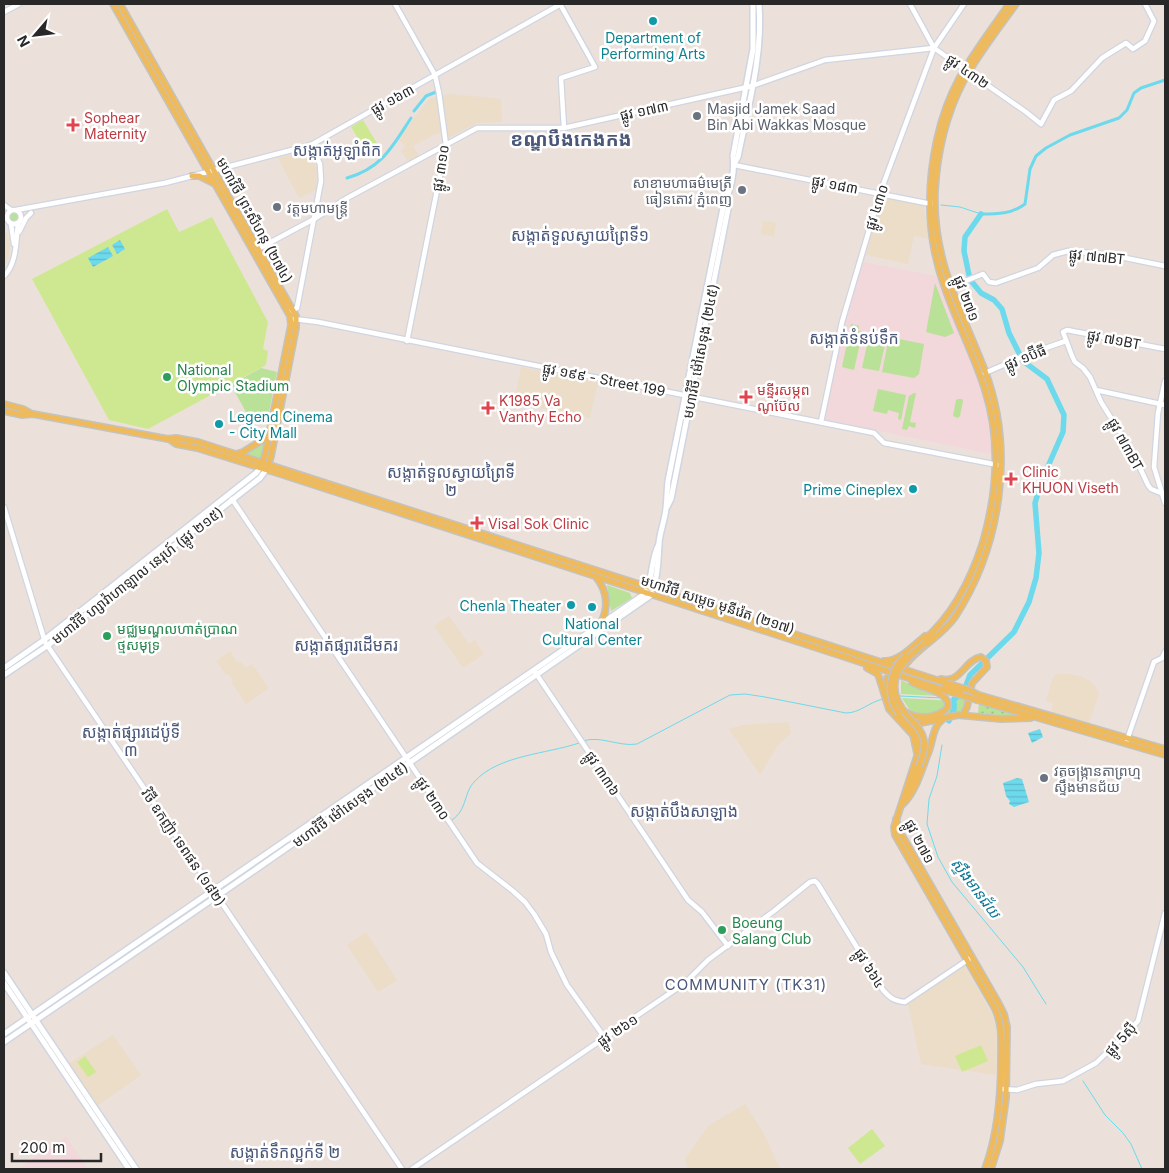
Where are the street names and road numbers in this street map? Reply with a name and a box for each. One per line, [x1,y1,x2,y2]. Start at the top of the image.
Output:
street label: ផ្លូវ ៤៣២ [941,50,993,95]
street label: ផ្លូវ ១៦៣ [367,80,419,122]
street label: ផ្លូវ ១៧៣ [618,97,671,127]
street label: ផ្លូវ ៣១០ [428,143,456,193]
street label: មហាវិថី ព្រះសីហនុ (២៧៤) [213,154,297,286]
street label: ផ្លូវ ១៨៣ [809,171,860,201]
street label: ផ្លូវ ៤៣០ [861,182,895,233]
street label: ផ្លូវ ៧៧BT [1067,245,1126,272]
street label: ផ្លូវ ២៧១ [947,273,983,325]
street label: មហាវិថី ម៉ៅសេទុង (២៤៥) [679,282,722,420]
street label: ផ្លូវ ៧១BT [1085,325,1142,357]
street label: ផ្លូវ ១ប៊ីធី [1001,340,1050,377]
street label: ផ្លូវ ១៩៩ - Street 199 [540,359,667,403]
street label: ផ្លូវ ៧៣BT [1101,415,1147,475]
street label: មហាវិថី ហ្សាវ៉ាហាឡាល នេរុហ៍ (ផ្លូវ ២១៥) [48,503,229,650]
street label: មហាវិថី សម្តេច មុនីរ៉េត (២១៧) [638,571,797,638]
street label: ផ្លូវ ៣៣៦ [578,747,624,801]
street label: មហាវិថី ម៉ៅសេទុង (២៤៥) [289,758,411,851]
street label: ផ្លូវ ២៣០ [409,773,454,825]
street label: វិថី ឧកញ៉ា ទេពផន (១៨២) [137,785,230,910]
street label: ផ្លូវ ២៧១ [898,816,939,868]
street label: ផ្លូវ ៦៦៤ [848,945,889,993]
street label: ផ្លូវ ២៦១ [593,1010,643,1053]
street label: ផ្លូវ 5ស៊ី [1101,1019,1142,1062]

